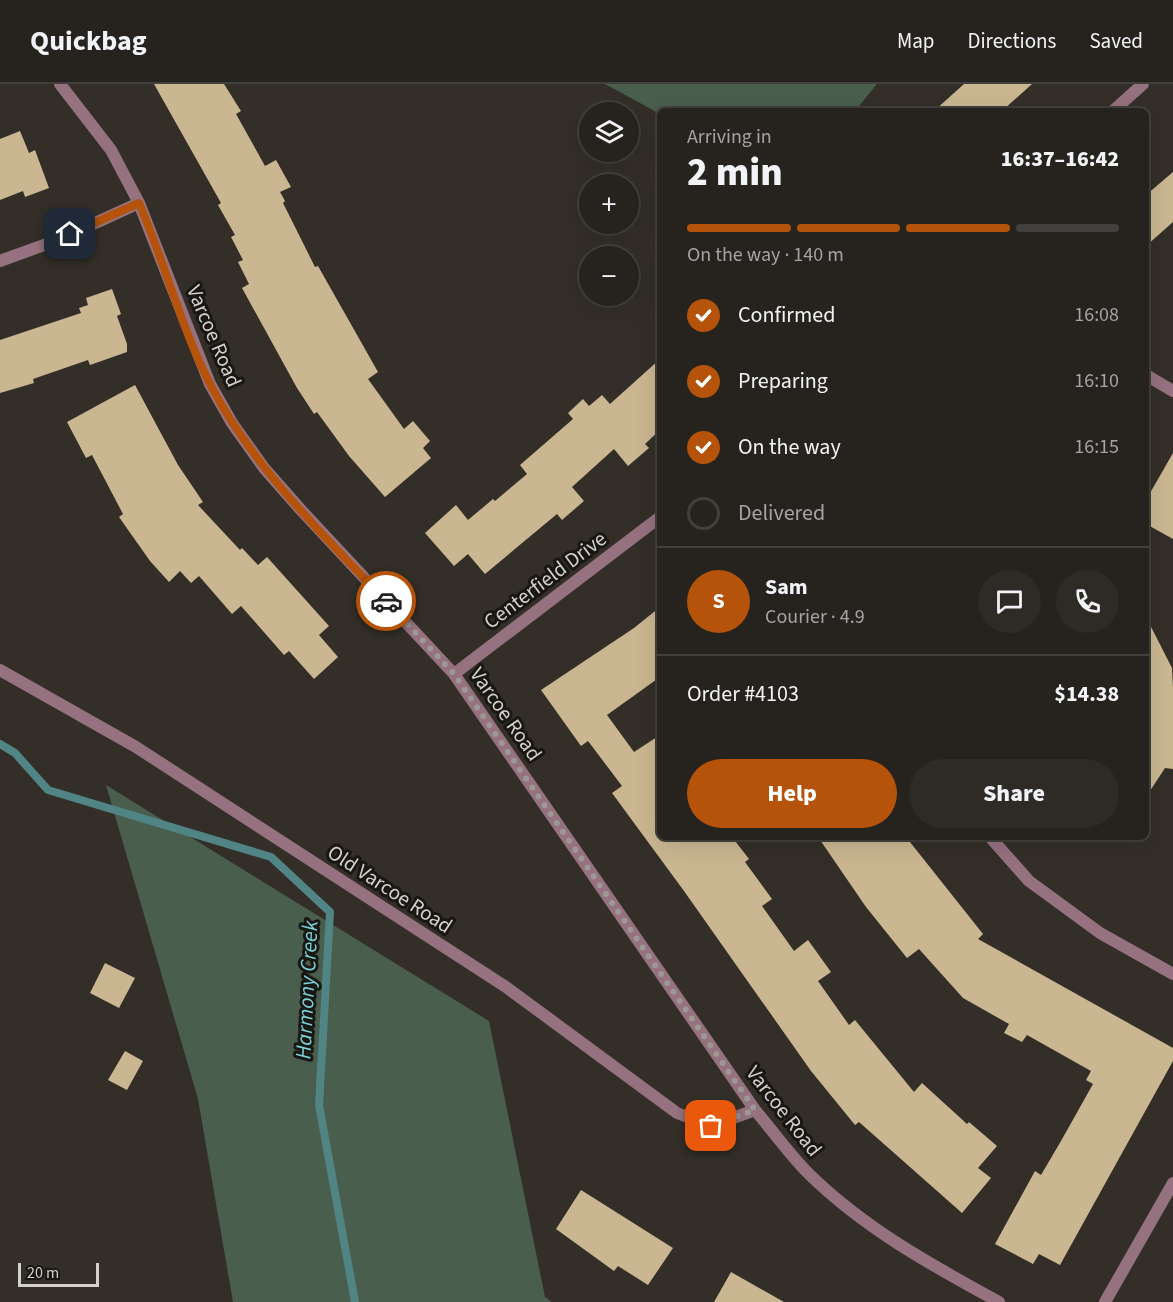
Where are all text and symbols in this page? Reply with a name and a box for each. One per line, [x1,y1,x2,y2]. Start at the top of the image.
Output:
text: Quickbag [30,21,147,61]
text: Map [897,26,935,56]
text: Directions [968,26,1056,56]
text: Saved [1089,26,1143,56]
map controls [579,102,639,306]
button: layers [579,102,639,162]
text: Arriving in [687,123,772,151]
text: 16:37–16:42 [1001,143,1119,175]
text: 2 min [687,145,783,201]
button: + [579,174,639,234]
pin [44,208,95,259]
icon: home [53,217,86,250]
text: On the way · 140 m [687,241,844,269]
button: − [579,246,639,306]
street label: Varcoe Road [179,280,249,392]
icon: check [687,299,720,332]
text: Confirmed [738,299,835,331]
text: 16:08 [1074,301,1119,329]
icon: check [687,365,720,398]
text: Preparing [738,365,828,397]
text: 16:10 [1074,367,1119,395]
icon: check [687,431,720,464]
text: On the way [738,431,841,463]
text: 16:15 [1074,433,1119,461]
text: Delivered [738,497,825,529]
street label: Centerfield Drive [477,524,613,636]
button: chat [978,570,1041,633]
button: phone [1056,570,1119,633]
courier [356,571,416,631]
text: Sam [765,571,808,603]
icon: car [370,585,403,618]
text: S [712,585,725,617]
text: Courier · 4.9 [765,603,865,631]
street label: Varcoe Road [463,661,549,767]
text: Order #4103 [687,678,799,710]
text: $14.38 [1054,678,1119,710]
button: Help [687,759,897,828]
button: Share [909,759,1119,828]
street label: Old Varcoe Road [322,837,458,941]
water label: Harmony Creek [287,919,327,1060]
street label: Varcoe Road [739,1059,829,1163]
pin [685,1100,736,1151]
icon: bag [694,1109,727,1142]
scale bar [18,1260,99,1288]
text: 20 m [27,1262,59,1284]

